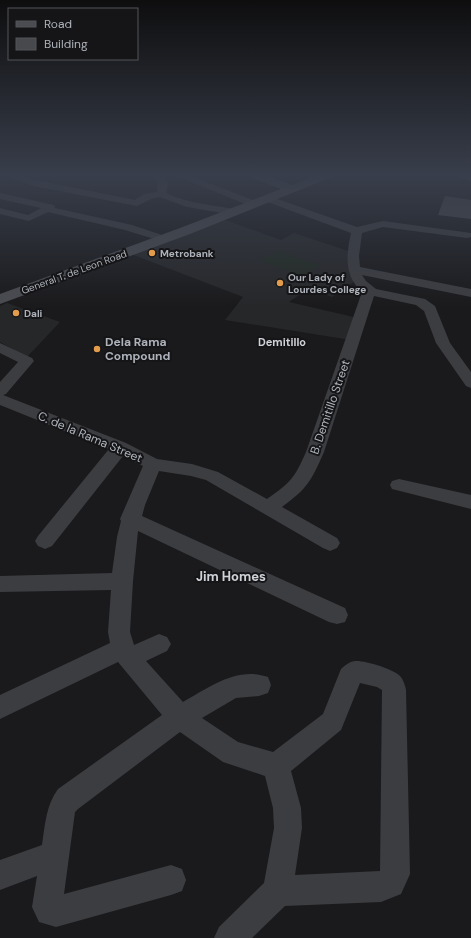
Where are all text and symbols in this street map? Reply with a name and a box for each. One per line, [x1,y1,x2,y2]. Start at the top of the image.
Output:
legend [8,8,138,60]
text: Road [44,16,72,32]
text: Building [44,36,88,52]
street label: General T. de Leon Road [20,247,128,297]
place label: Metrobank [160,247,214,260]
marker: Metrobank [147,248,157,258]
place label: Our Lady of Lourdes College [288,271,366,296]
marker: Our Lady of Lourdes College [275,278,285,288]
place label: Dali [24,307,43,320]
marker: Dali [11,308,21,318]
place label: Dela Rama Compound [105,334,170,364]
district label: Demitillo [258,335,306,349]
marker: Dela Rama Compound [92,344,102,354]
street label: B. Demitillo Street [306,357,354,456]
street label: C. de la Rama Street [35,408,145,466]
district label: Jim Homes [196,568,266,585]

